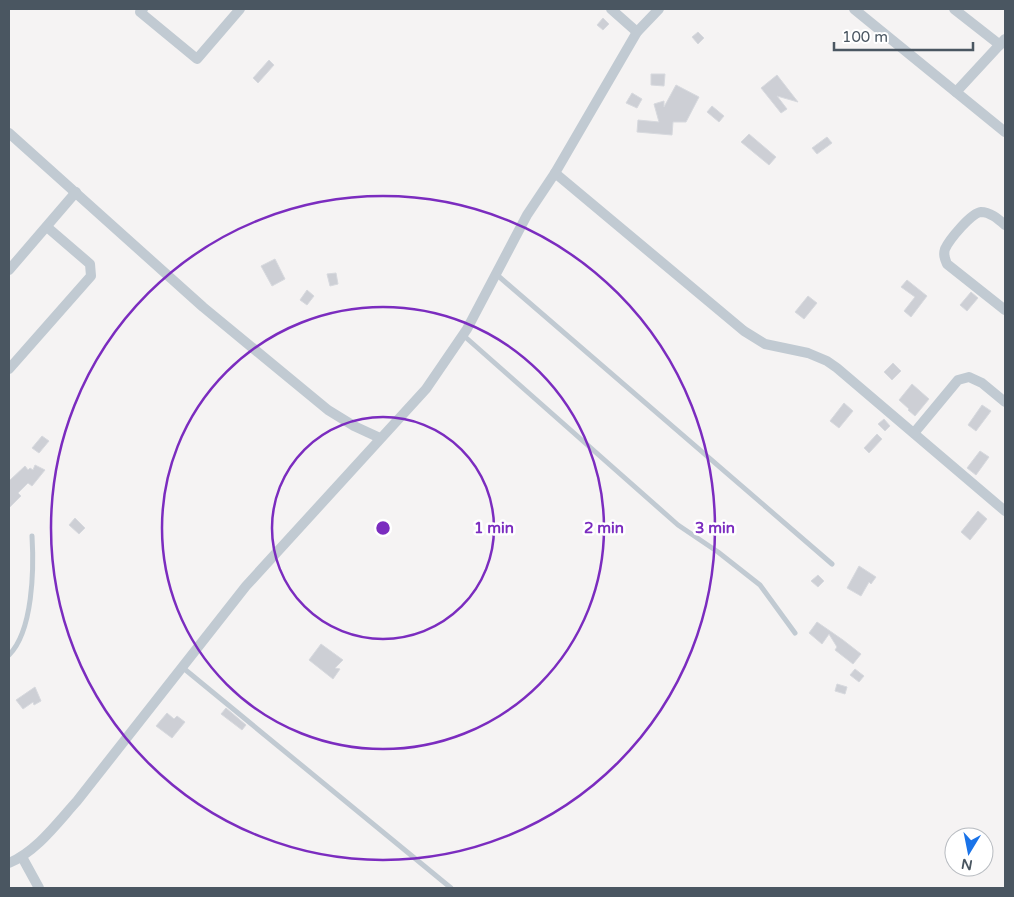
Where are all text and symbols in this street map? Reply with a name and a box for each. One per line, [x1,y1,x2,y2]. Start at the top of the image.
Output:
scale bar [834,20,973,52]
text: 100 m [842,28,888,46]
centre of rings [374,519,392,537]
text: 1 min [474,519,514,537]
text: 2 min [584,519,624,537]
text: 3 min [695,519,735,537]
north arrow [944,827,994,877]
text: N [960,855,974,874]

